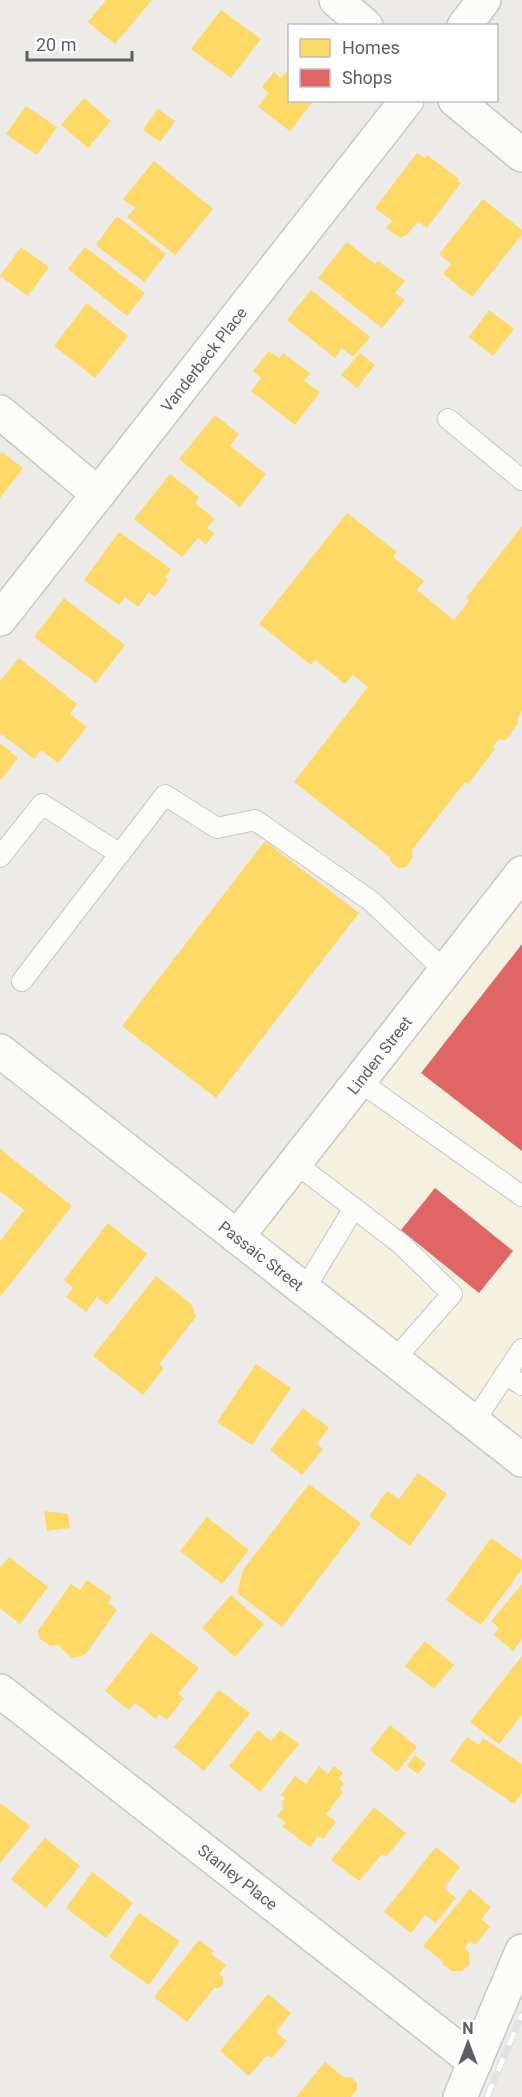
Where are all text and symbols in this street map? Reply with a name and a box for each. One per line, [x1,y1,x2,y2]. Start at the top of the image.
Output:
scale bar [27,24,132,62]
legend [288,24,498,102]
text: 20 m [36,34,76,55]
text: Homes [342,37,400,58]
text: Shops [342,67,392,88]
street label: Vanderbeck Place [157,303,251,415]
street label: Linden Street [343,1012,416,1098]
street label: Passaic Street [215,1217,307,1295]
street label: Stanley Place [194,1840,282,1914]
north arrow [438,2013,498,2073]
text: N [462,2019,474,2038]

